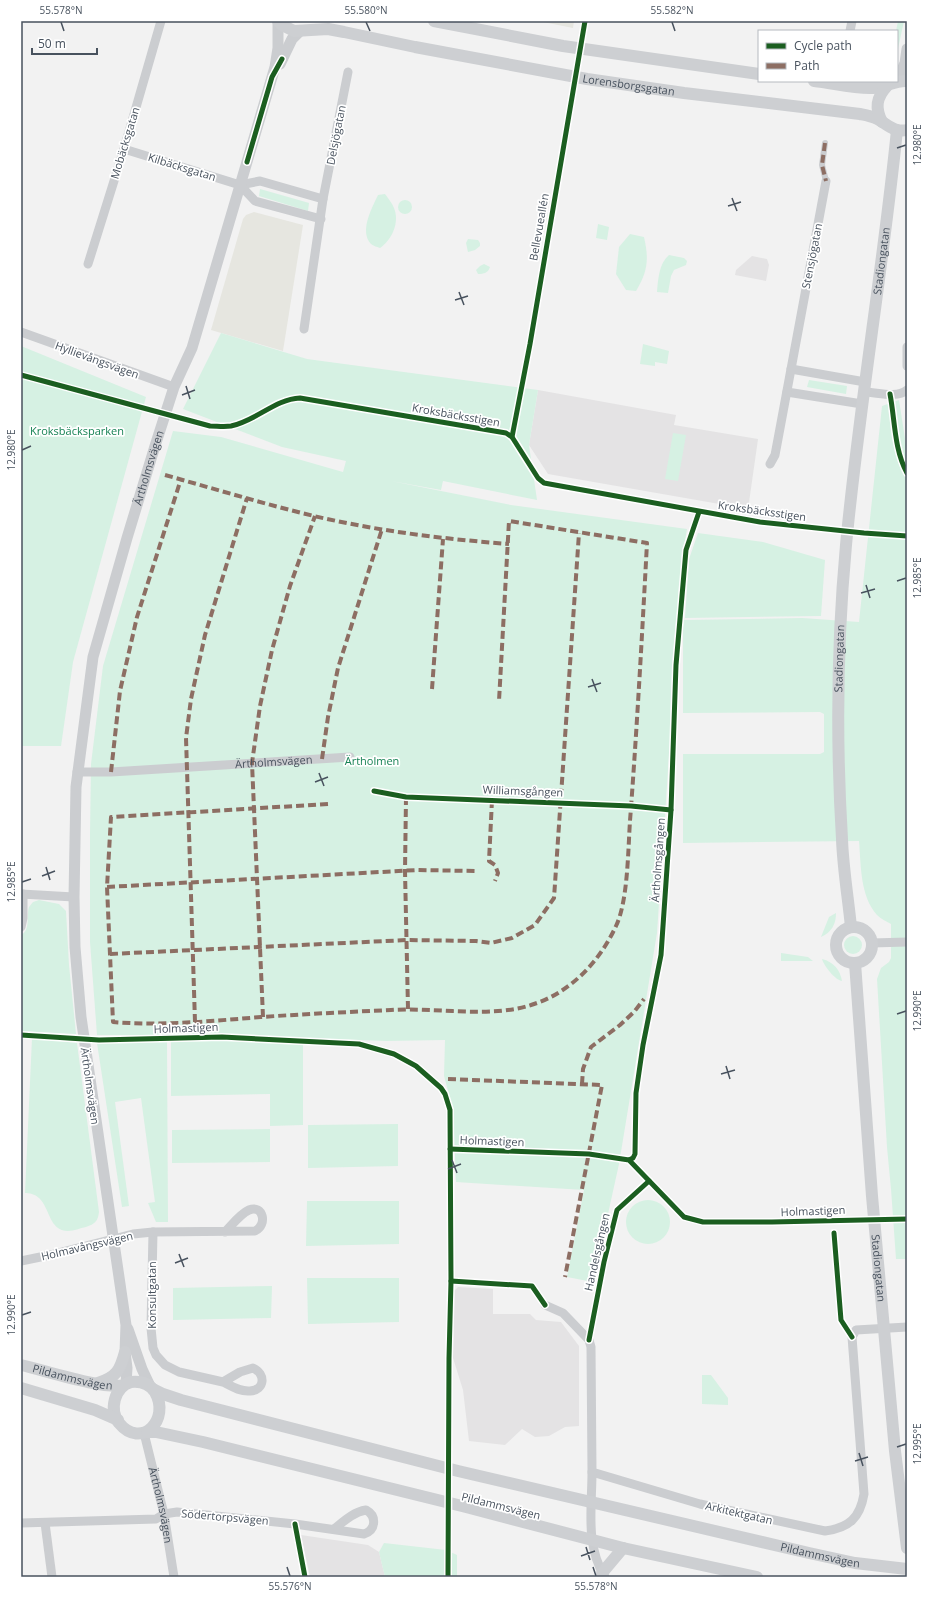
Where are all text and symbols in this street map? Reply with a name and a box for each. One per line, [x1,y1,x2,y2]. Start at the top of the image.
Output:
text: 55.578°N [39,3,83,17]
text: 55.580°N [344,3,388,17]
text: 55.582°N [650,3,694,17]
scale bar [32,30,97,56]
legend [758,30,898,82]
text: 50 m [38,35,66,52]
text: Cycle path [794,37,852,54]
text: Path [794,57,820,74]
street label: Lorensborgsgatan [581,70,676,99]
street label: Delsjögatan [322,104,349,166]
street label: Mobäcksgatan [106,105,143,181]
text: 12.980°E [910,124,924,166]
street label: Kilbäcksgatan [146,149,218,184]
street label: Bellevueallén [525,192,552,262]
street label: Stensjögatan [798,222,825,290]
street label: Stadiongatan [869,226,893,296]
street label: Hyllievångsvägen [53,337,141,382]
street label: Kroksbäcksstigen [411,399,501,430]
park label: Kroksbäcksparken [30,423,124,438]
street label: Ärtholmsvägen [129,428,167,507]
text: 12.980°E [4,429,18,471]
street label: Kroksbäcksstigen [717,497,807,524]
text: 12.985°E [910,557,924,599]
street label: Stadiongatan [830,624,847,693]
street label: Ärtholmsvägen [234,751,313,771]
park label: Ärtholmen [345,753,399,768]
street label: Williamsgången [483,782,564,799]
street label: Ärtholmsgången [647,817,668,903]
text: 12.985°E [4,861,18,903]
text: 12.990°E [910,990,924,1032]
street label: Holmastigen [153,1019,219,1036]
street label: Ärtholmsvägen [78,1047,103,1125]
street label: Holmastigen [459,1132,525,1149]
street label: Holmastigen [780,1202,846,1219]
street label: Handelsgången [580,1211,613,1292]
street label: Holmavångsvägen [39,1228,134,1263]
street label: Stadiongatan [868,1234,890,1303]
street label: Konsultgatan [144,1261,159,1329]
text: 12.990°E [4,1294,18,1336]
street label: Pildammsvägen [31,1360,113,1393]
text: 12.995°E [910,1423,924,1465]
street label: Ärtholmsvägen [146,1465,176,1544]
street label: Pildammsvägen [460,1488,542,1523]
street label: Arkitektgatan [704,1497,774,1528]
street label: Södertorpsvägen [181,1505,269,1528]
street label: Pildammsvägen [779,1539,861,1571]
text: 55.576°N [268,1579,312,1593]
text: 55.578°N [574,1579,618,1593]

